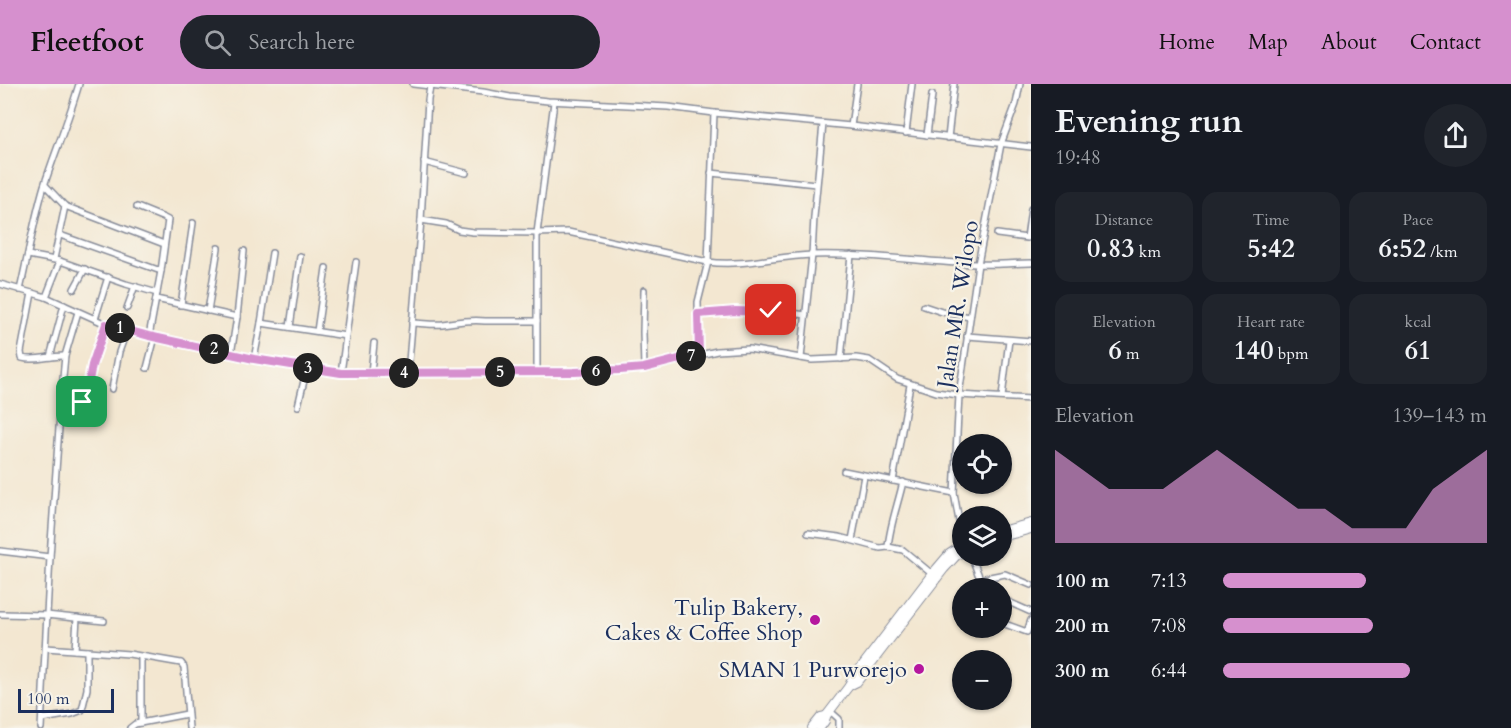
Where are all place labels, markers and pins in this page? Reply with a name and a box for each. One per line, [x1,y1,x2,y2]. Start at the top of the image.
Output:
pin [745,284,796,335]
pin: 1 [105,313,135,343]
pin: 2 [199,334,229,364]
pin: 7 [676,341,706,371]
pin: 3 [293,353,323,383]
pin: 6 [581,356,611,386]
pin: 5 [485,357,515,387]
pin: 4 [389,358,419,388]
pin [56,376,107,427]
place label: Tulip Bakery, Cakes & Coffee Shop [605,593,803,648]
marker: Tulip Bakery, Cakes & Coffee Shop [808,613,822,627]
place label: SMAN 1 Purworejo [719,655,907,685]
marker: SMAN 1 Purworejo [912,662,926,676]

